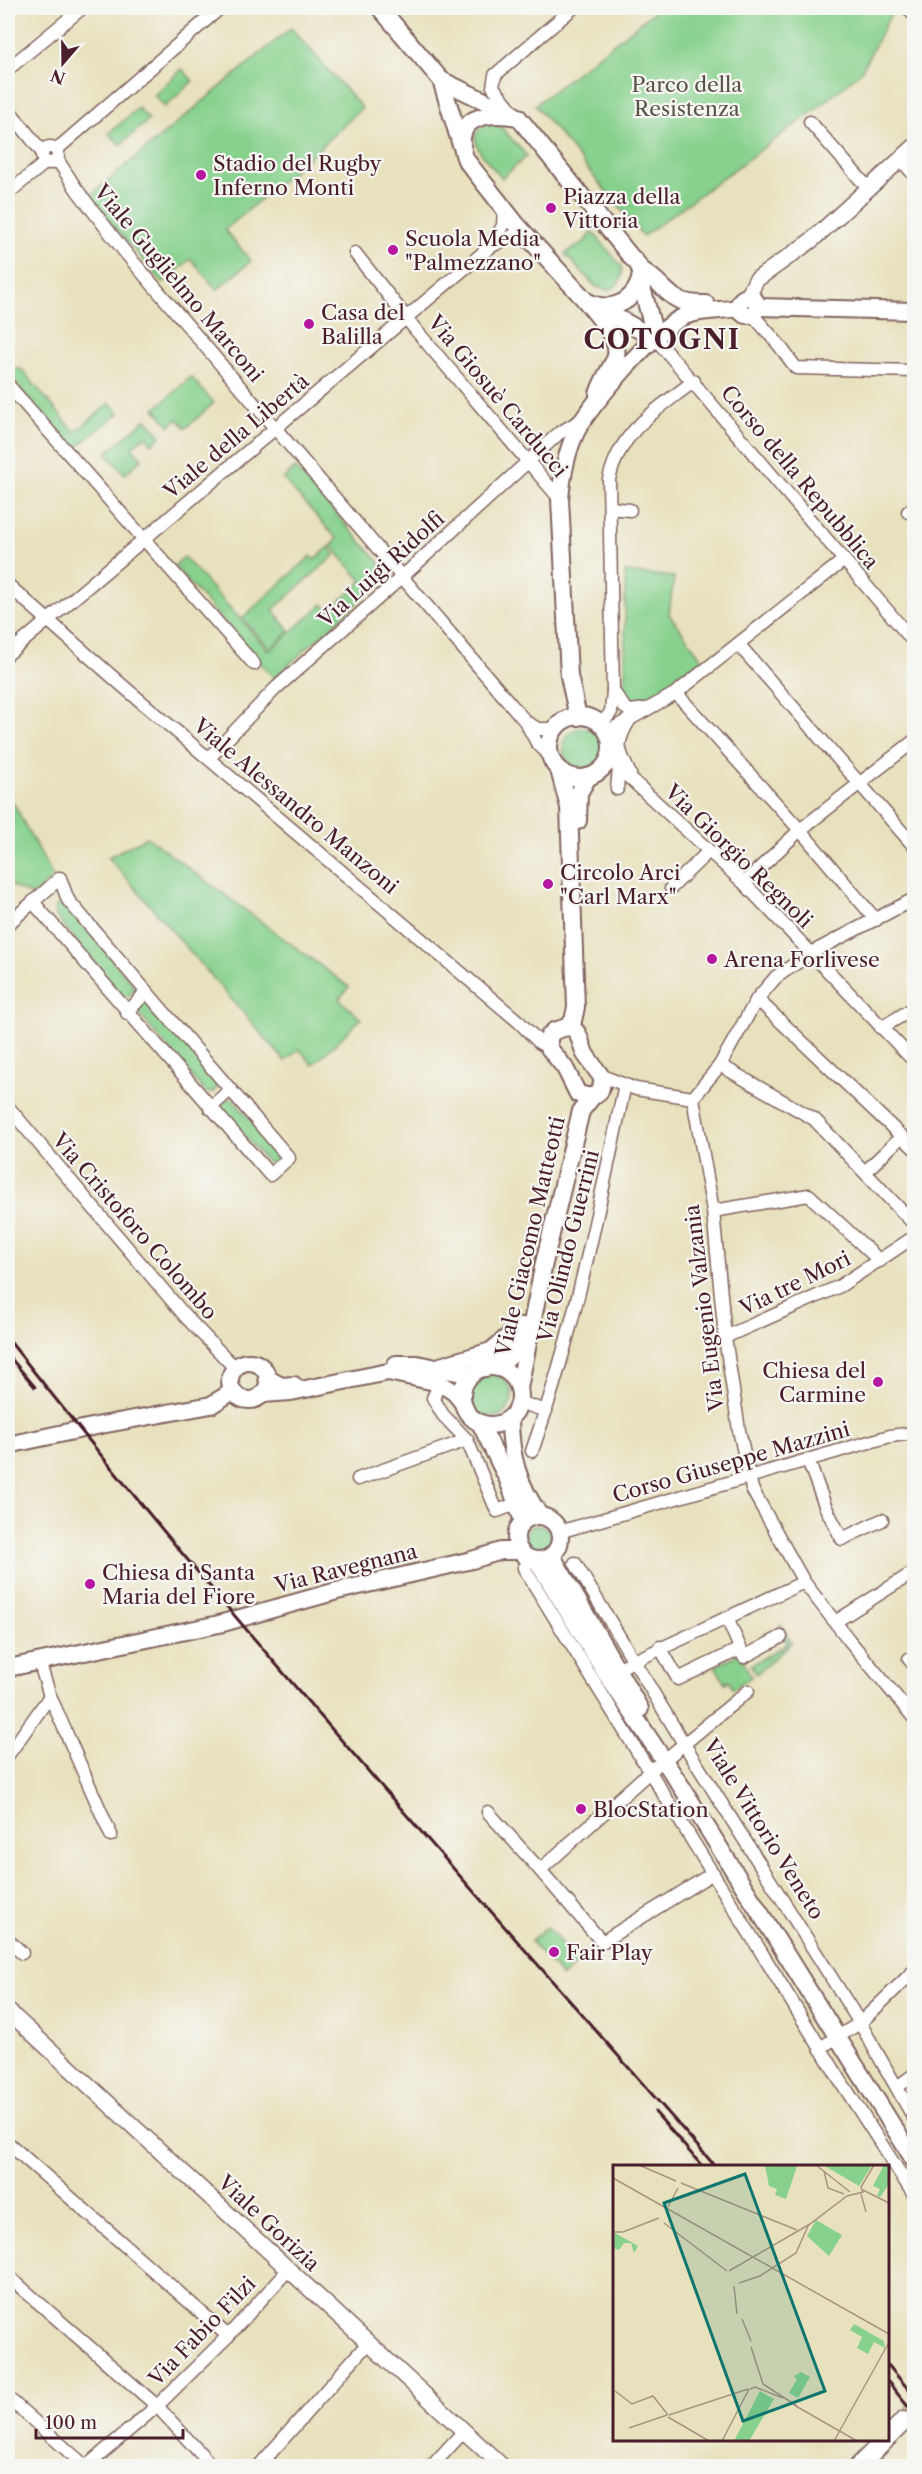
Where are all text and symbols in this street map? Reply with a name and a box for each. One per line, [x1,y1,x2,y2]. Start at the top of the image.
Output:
north arrow [33,33,93,93]
text: N [48,65,68,89]
park label: Parco della Resistenza [632,72,743,121]
place label: Stadio del Rugby Inferno Monti [213,151,382,200]
marker: Stadio del Rugby Inferno Monti [194,168,208,182]
street label: Viale Guglielmo Marconi [88,178,269,387]
place label: Piazza della Vittoria [562,184,681,233]
marker: Piazza della Vittoria [544,201,558,215]
place label: Scuola Media "Palmezzano" [405,226,541,275]
marker: Scuola Media "Palmezzano" [386,243,400,257]
place label: Casa del Balilla [321,300,405,349]
street label: Via Giosuè Carducci [422,309,573,482]
marker: Casa del Balilla [302,317,316,331]
district label: COTOGNI [583,323,741,356]
street label: Viale della Libertà [158,367,314,505]
street label: Corso della Repubblica [716,380,885,575]
street label: Via Luigi Ridolfi [312,506,449,633]
street label: Viale Alessandro Manzoni [188,712,404,899]
street label: Via Giorgio Regnoli [659,778,818,933]
place label: Circolo Arci "Carl Marx" [560,860,680,909]
marker: Circolo Arci "Carl Marx" [541,877,555,891]
place label: Arena Forlivese [723,947,880,972]
marker: Arena Forlivese [705,952,719,966]
street label: Viale Giacomo Matteotti [490,1114,570,1359]
street label: Via Cristoforo Colombo [46,1127,223,1324]
street label: Via Olindo Guerrini [532,1147,604,1346]
street label: Via Eugenio Valzania [679,1202,729,1414]
street label: Via tre Mori [735,1245,854,1321]
place label: Chiesa del Carmine [762,1358,866,1407]
marker: Chiesa del Carmine [871,1375,885,1389]
street label: Corso Giuseppe Mazzini [609,1416,853,1508]
street label: Via Ravegnana [271,1538,421,1598]
place label: Chiesa di Santa Maria del Fiore [102,1560,256,1609]
marker: Chiesa di Santa Maria del Fiore [83,1577,97,1591]
street label: Viale Vittorio Veneto [698,1733,830,1924]
place label: BlocStation [593,1797,709,1822]
marker: BlocStation [574,1802,588,1816]
place label: Fair Play [566,1940,653,1965]
marker: Fair Play [547,1945,561,1959]
inset map [613,2165,889,2441]
street label: Viale Gorizia [212,2169,326,2277]
street label: Via Fabio Filzi [143,2271,261,2392]
scale bar [36,2402,183,2440]
text: 100 m [45,2412,97,2434]

